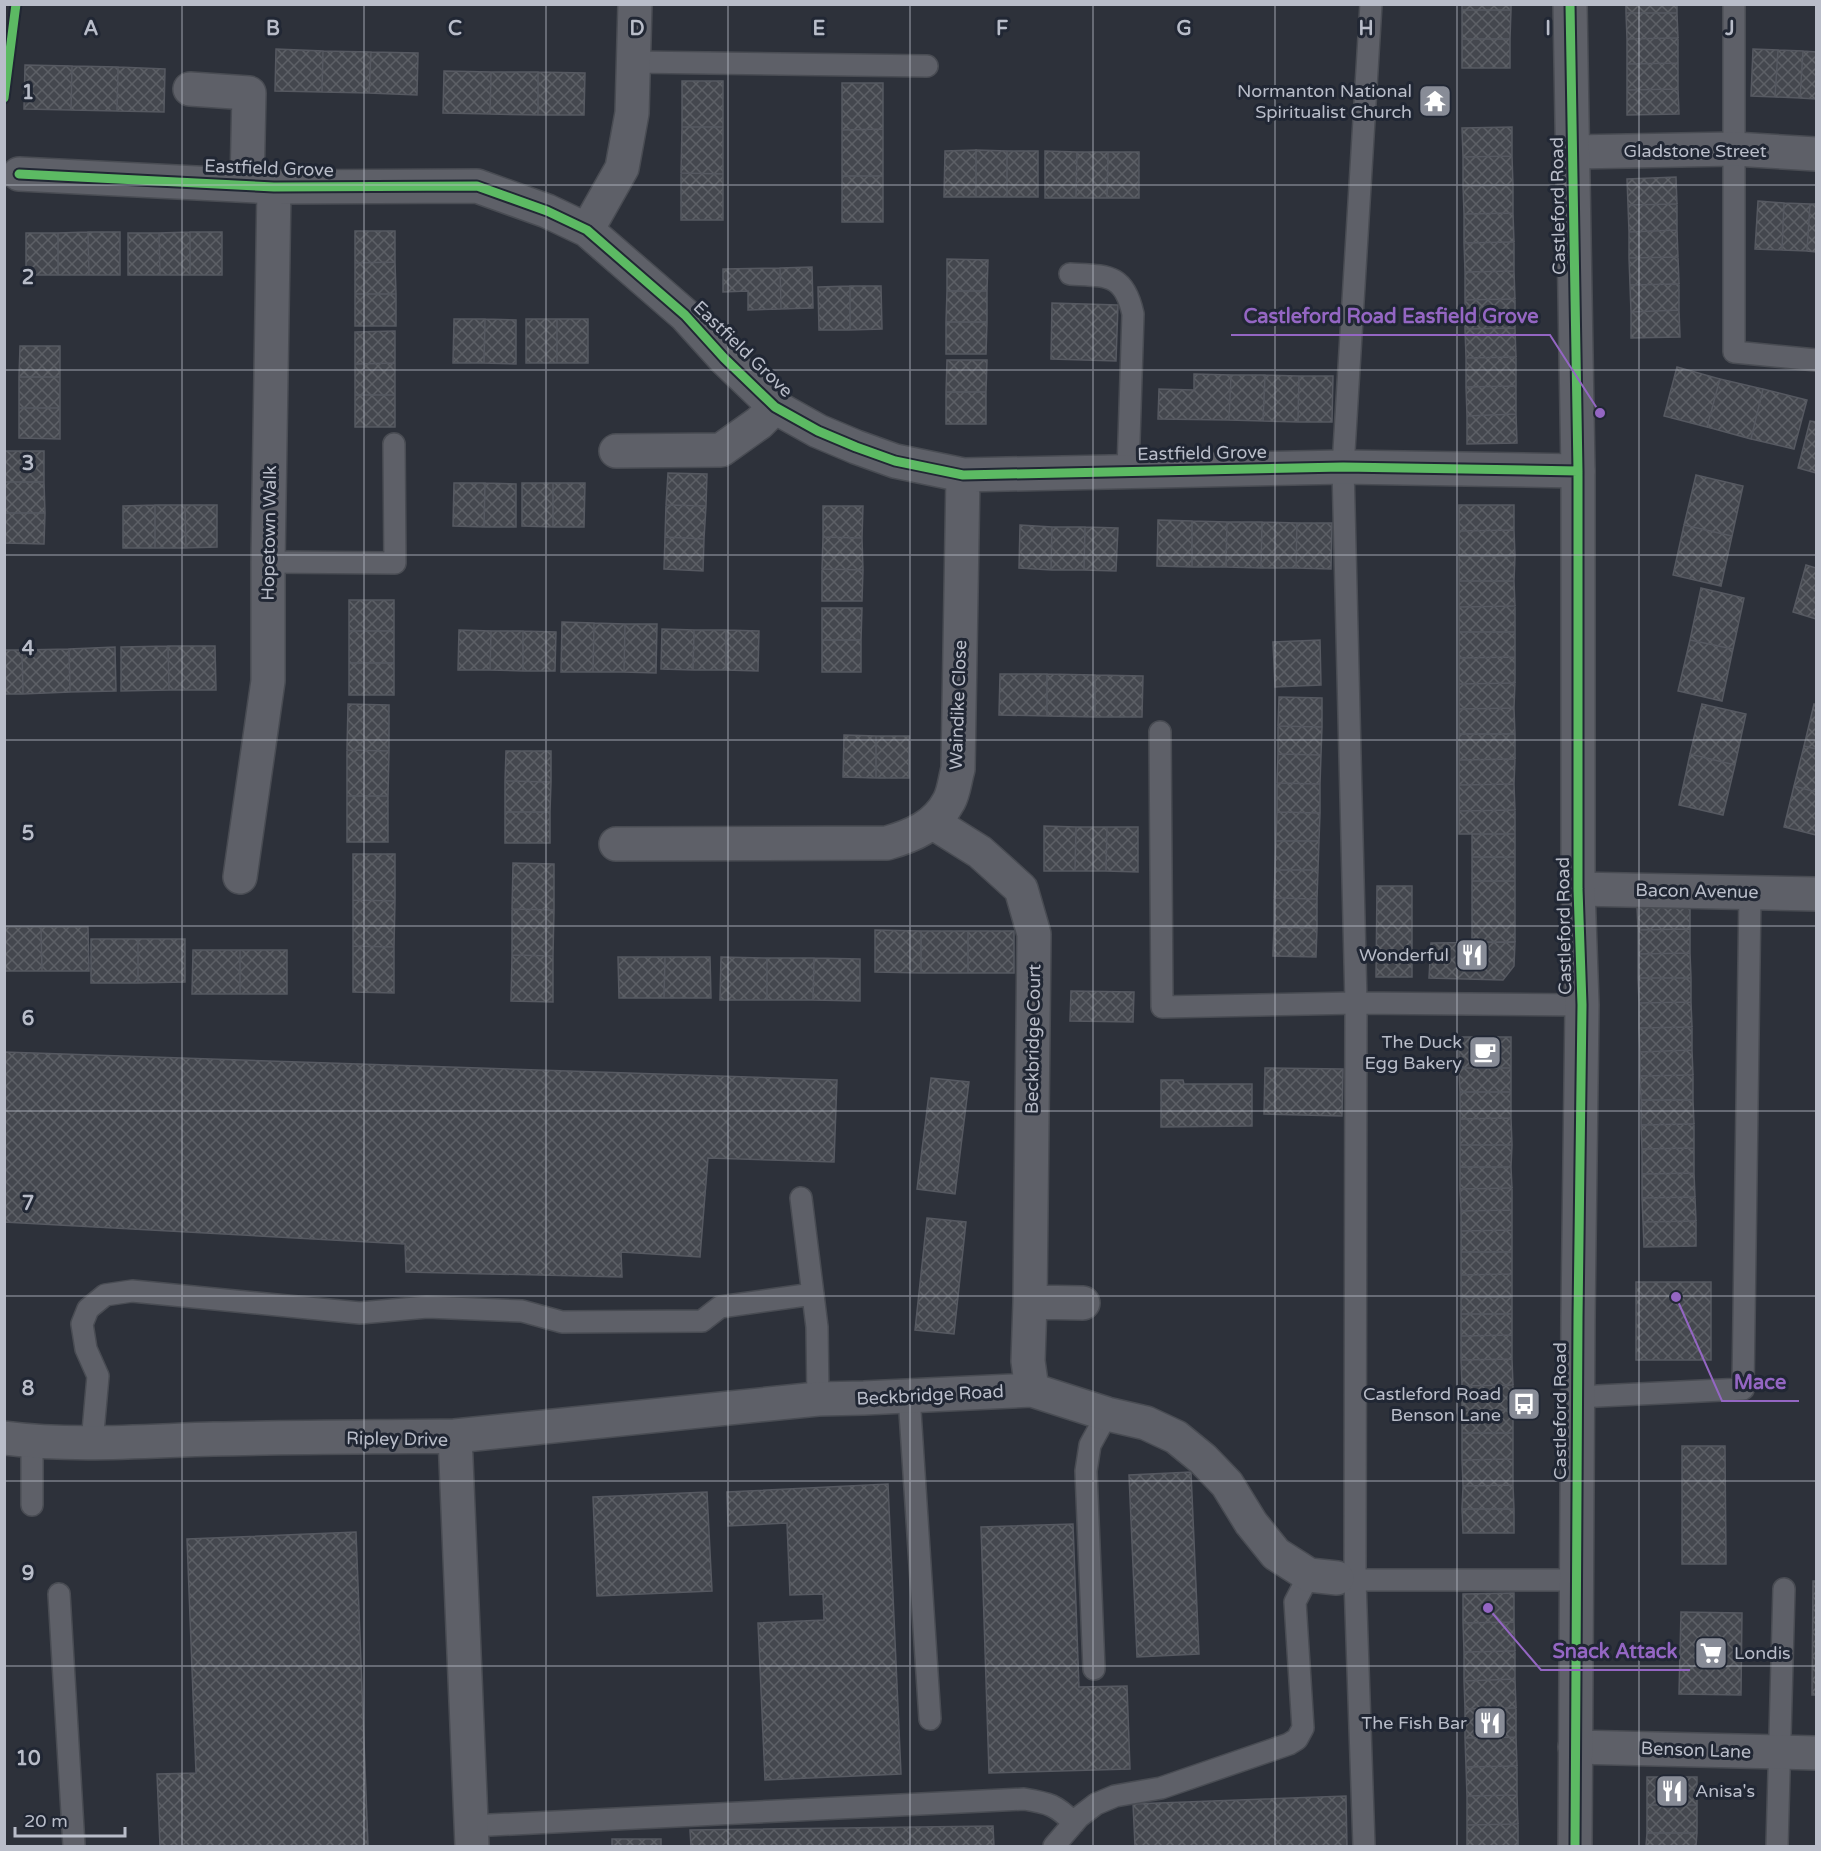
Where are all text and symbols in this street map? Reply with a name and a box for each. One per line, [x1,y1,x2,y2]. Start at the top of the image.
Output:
text: A [84,17,99,41]
text: B [266,17,280,41]
text: C [448,17,462,41]
text: D [629,17,645,41]
text: E [813,17,826,41]
text: F [996,17,1008,41]
text: G [1176,17,1192,41]
text: H [1358,17,1374,41]
text: I [1545,17,1551,41]
text: J [1724,17,1735,41]
place label: Normanton National Spiritualist Church [1237,80,1412,123]
text: 1 [22,81,34,105]
temple icon: Normanton National Spiritualist Church [1417,83,1453,119]
street label: Castleford Road [1546,137,1570,275]
street label: Gladstone Street [1623,140,1767,162]
street label: Eastfield Grove [204,155,334,181]
text: 2 [22,266,34,290]
street label: Eastfield Grove [689,296,797,402]
callout: Castleford Road Easfield Grove [1231,297,1550,335]
text: Castleford Road Easfield Grove [1243,305,1539,329]
street label: Eastfield Grove [1137,441,1267,465]
text: 3 [22,452,34,476]
street label: Hopetown Walk [257,465,281,601]
text: 4 [22,637,35,661]
street label: Waindike Close [945,640,971,770]
text: 5 [22,822,34,846]
street label: Castleford Road [1552,857,1576,995]
street label: Bacon Avenue [1635,879,1759,903]
restaurant icon: Wonderful [1454,937,1490,973]
place label: Wonderful [1359,944,1449,966]
street label: Beckbridge Court [1021,964,1045,1114]
text: 6 [22,1007,34,1031]
place label: The Duck Egg Bakery [1364,1031,1462,1074]
cafe icon: The Duck Egg Bakery [1467,1034,1503,1070]
text: 7 [22,1192,34,1216]
street label: Castleford Road [1549,1342,1571,1480]
callout: Mace [1722,1363,1799,1401]
text: Mace [1734,1371,1786,1395]
text: 8 [22,1377,34,1401]
street label: Beckbridge Road [856,1380,1004,1410]
place label: Castleford Road Benson Lane [1363,1383,1501,1426]
bus stop icon: Castleford Road Benson Lane [1506,1386,1542,1422]
street label: Ripley Drive [346,1427,448,1451]
text: 9 [22,1562,34,1586]
callout: Snack Attack [1541,1632,1690,1670]
supermarket icon: Londis [1693,1635,1729,1671]
text: Snack Attack [1553,1640,1678,1664]
place label: Londis [1734,1642,1791,1664]
restaurant icon: The Fish Bar [1472,1705,1508,1741]
place label: The Fish Bar [1361,1712,1467,1734]
street label: Benson Lane [1640,1737,1752,1763]
text: 10 [15,1747,41,1771]
restaurant icon: Anisa's [1654,1773,1690,1809]
place label: Anisa's [1695,1780,1755,1802]
scale bar [15,1800,124,1838]
text: 20 m [24,1810,68,1832]

